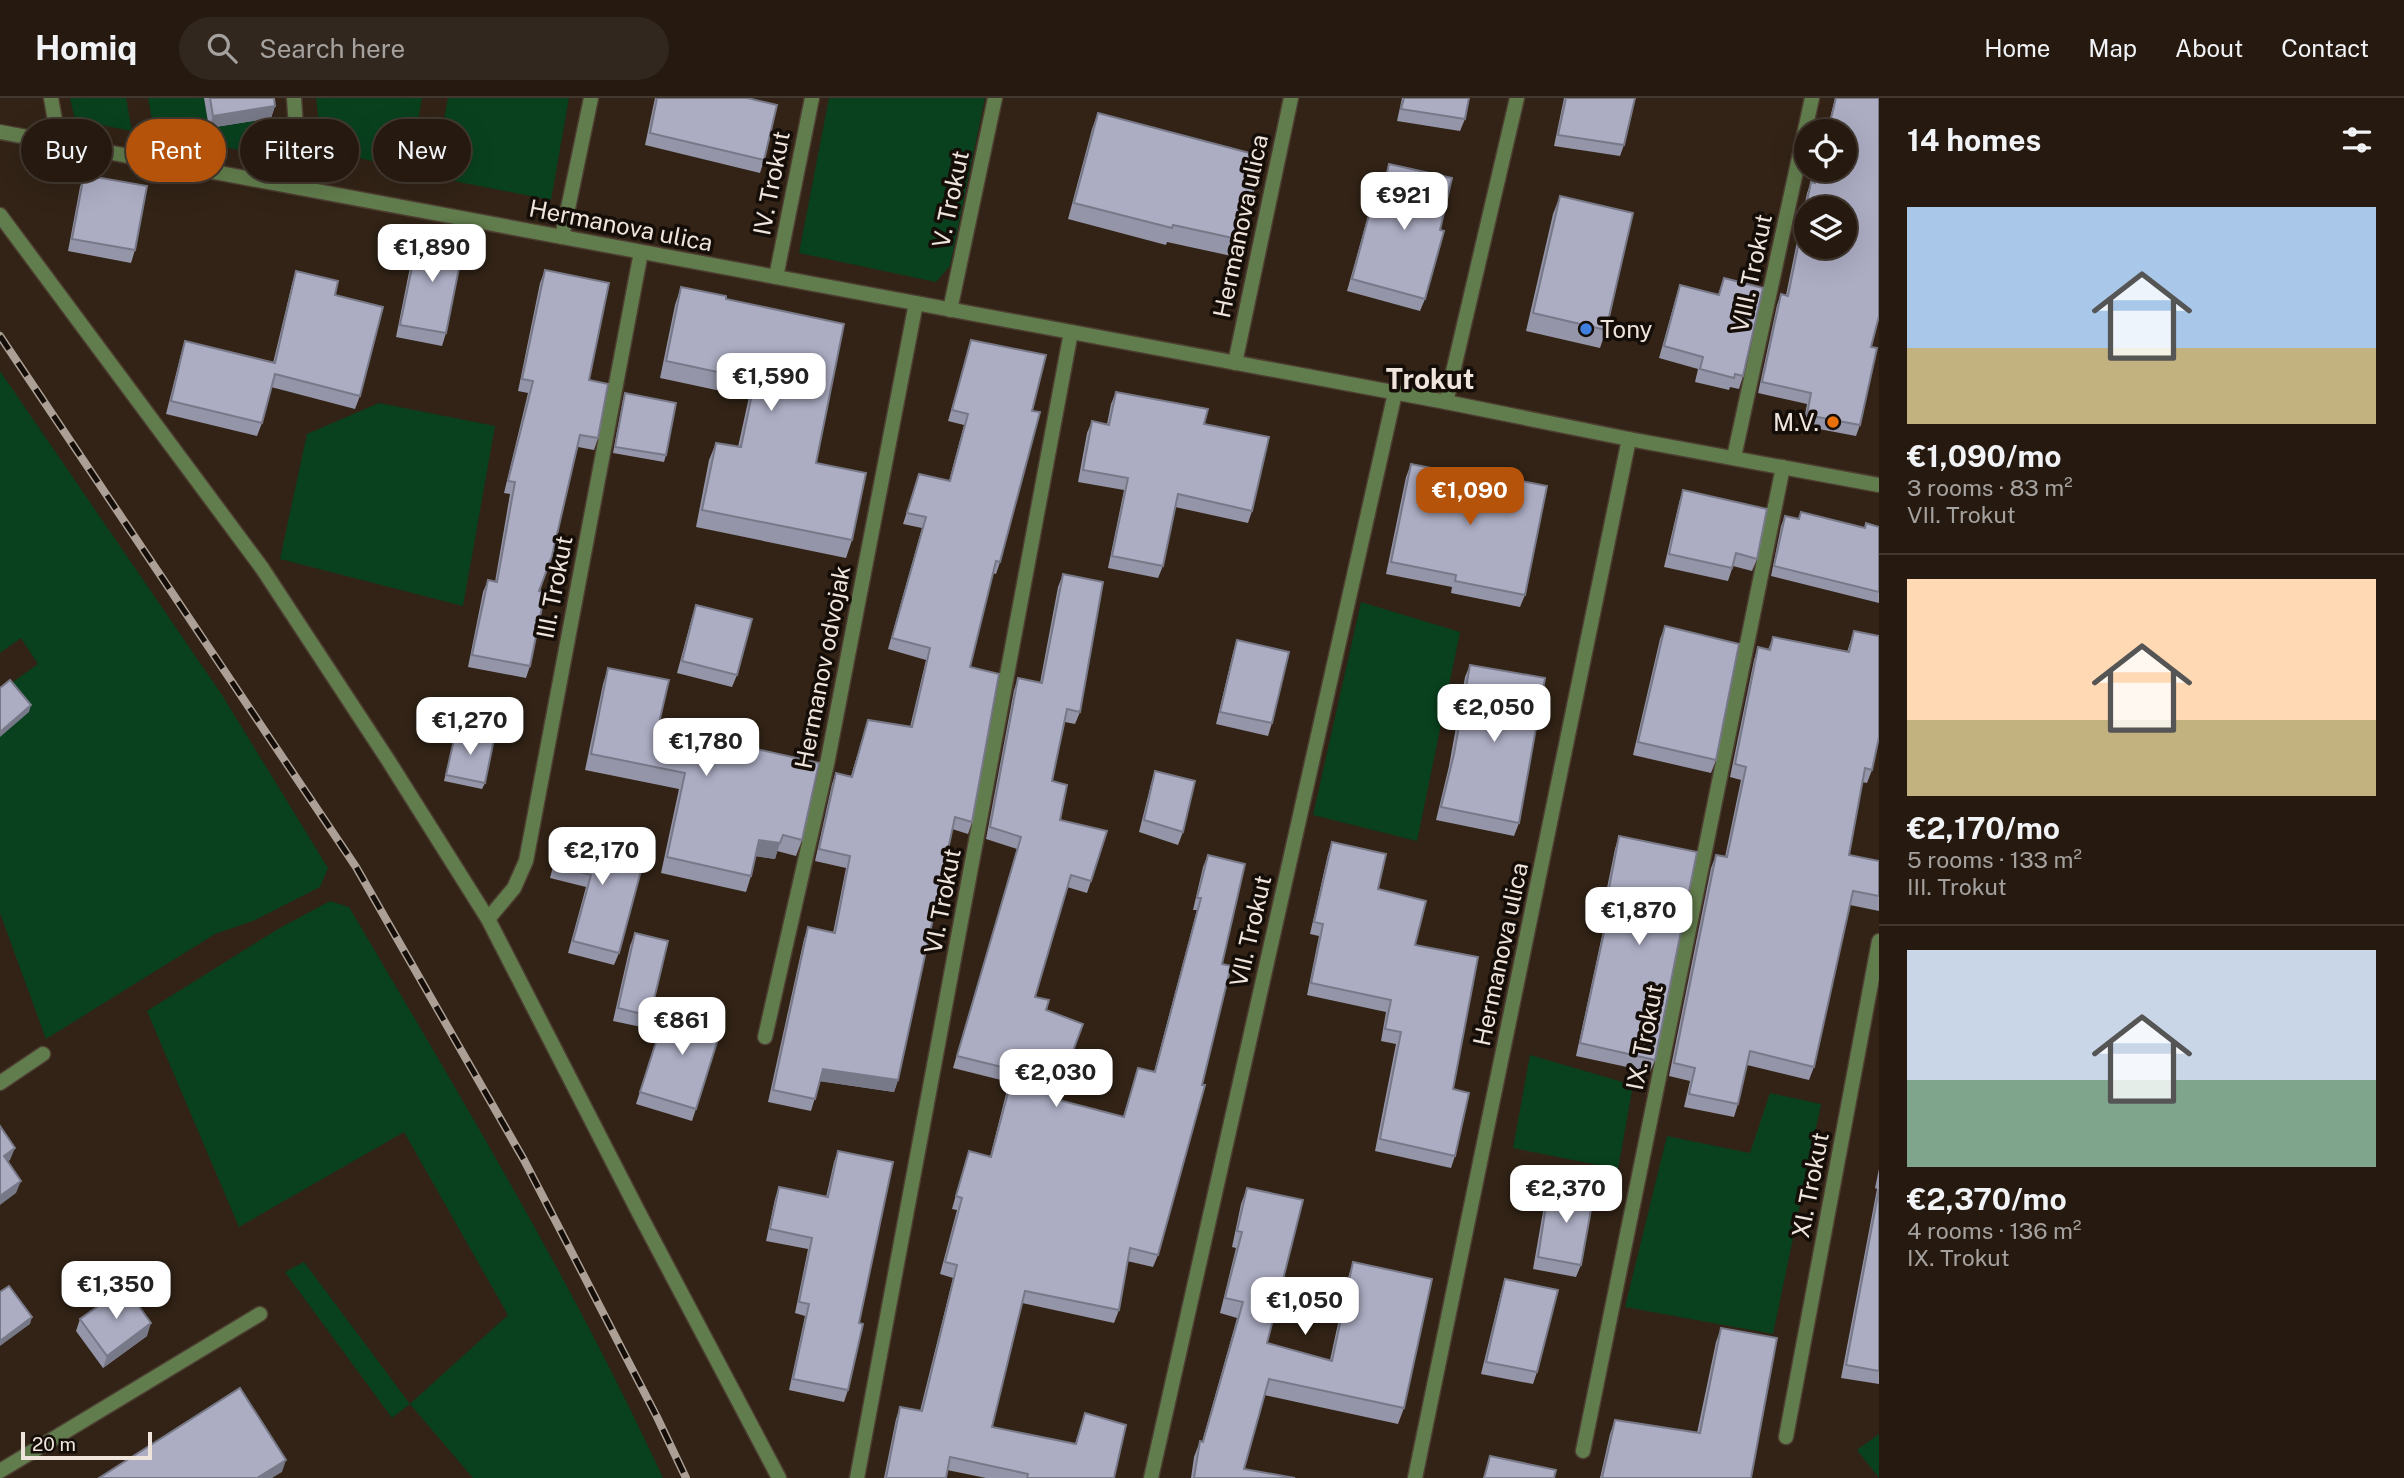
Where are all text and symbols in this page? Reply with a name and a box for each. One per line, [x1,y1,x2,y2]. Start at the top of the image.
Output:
search box [179,17,669,80]
text: Homiq [35,29,137,67]
icon: search [203,29,241,67]
text: Search here [259,33,405,64]
text: Home [1984,34,2050,62]
text: Map [2088,34,2137,62]
text: About [2175,34,2243,62]
text: Contact [2281,34,2369,62]
chip: Buy [21,119,112,182]
chip: Rent [126,119,226,182]
chip: Filters [240,119,359,182]
chip: New [373,119,471,182]
map controls [1794,119,1857,259]
button: locate [1794,119,1857,182]
icon: filters [2338,121,2376,159]
text: 14 homes [1907,122,2041,158]
street label: IV. Trokut [747,128,795,238]
street label: Hermanova ulica [1207,132,1273,320]
street label: V. Trokut [926,148,974,250]
pin: €921 [1363,172,1445,232]
text: €921 [1377,181,1431,208]
street label: Hermanova ulica [527,193,715,257]
button: layers [1794,196,1857,259]
street label: VIII. Trokut [1725,211,1777,335]
pin: €1,890 [375,225,489,284]
text: €1,890 [394,233,470,260]
icon: home [2079,253,2205,379]
place label: Tony [1600,315,1653,343]
marker: Tony [1578,321,1594,337]
pin: €1,590 [714,354,828,413]
text: €1,590 [733,362,809,389]
district label: Trokut [1386,362,1474,395]
place label: M.V. [1773,408,1819,436]
marker: M.V. [1825,414,1841,430]
text: €1,090/mo [1907,438,2062,474]
pin: €1,090 [1413,468,1527,527]
text: 3 rooms · 83 m² [1907,474,2073,501]
text: €1,090 [1432,476,1508,503]
text: VII. Trokut [1907,501,2016,528]
street label: III. Trokut [530,533,578,641]
street label: Hermanov odvojak [789,563,855,771]
icon: home [2079,625,2205,751]
pin: €2,050 [1437,684,1551,744]
text: €2,050 [1453,693,1535,720]
pin: €1,270 [413,698,527,757]
text: €1,270 [432,706,508,733]
pin: €1,780 [649,718,763,778]
text: €1,780 [669,727,743,754]
text: €2,170/mo [1907,810,2060,846]
pin: €2,170 [545,828,659,887]
text: €2,170 [565,836,639,863]
street label: VI. Trokut [918,846,966,956]
text: 5 rooms · 133 m² [1907,846,2082,873]
street label: Hermanova ulica [1467,860,1533,1048]
street label: VII. Trokut [1224,873,1276,989]
text: III. Trokut [1907,873,2007,900]
pin: €1,870 [1582,888,1696,947]
text: €1,870 [1601,896,1677,923]
street label: IX. Trokut [1620,982,1668,1092]
icon: home [2079,996,2205,1122]
pin: €861 [641,998,723,1057]
text: €861 [654,1006,710,1033]
pin: €2,030 [999,1049,1113,1109]
text: €2,030 [1016,1058,1096,1085]
street label: XI. Trokut [1786,1130,1834,1240]
pin: €2,370 [1509,1166,1623,1225]
text: €2,370 [1526,1174,1606,1201]
text: €2,370/mo [1907,1181,2067,1217]
text: 4 rooms · 136 m² [1907,1217,2081,1244]
text: IX. Trokut [1907,1244,2010,1271]
pin: €1,350 [59,1262,173,1321]
text: €1,350 [78,1270,154,1297]
pin: €1,050 [1248,1278,1362,1337]
text: €1,050 [1267,1286,1343,1313]
scale bar [21,1429,152,1461]
text: 20 m [32,1433,76,1455]

